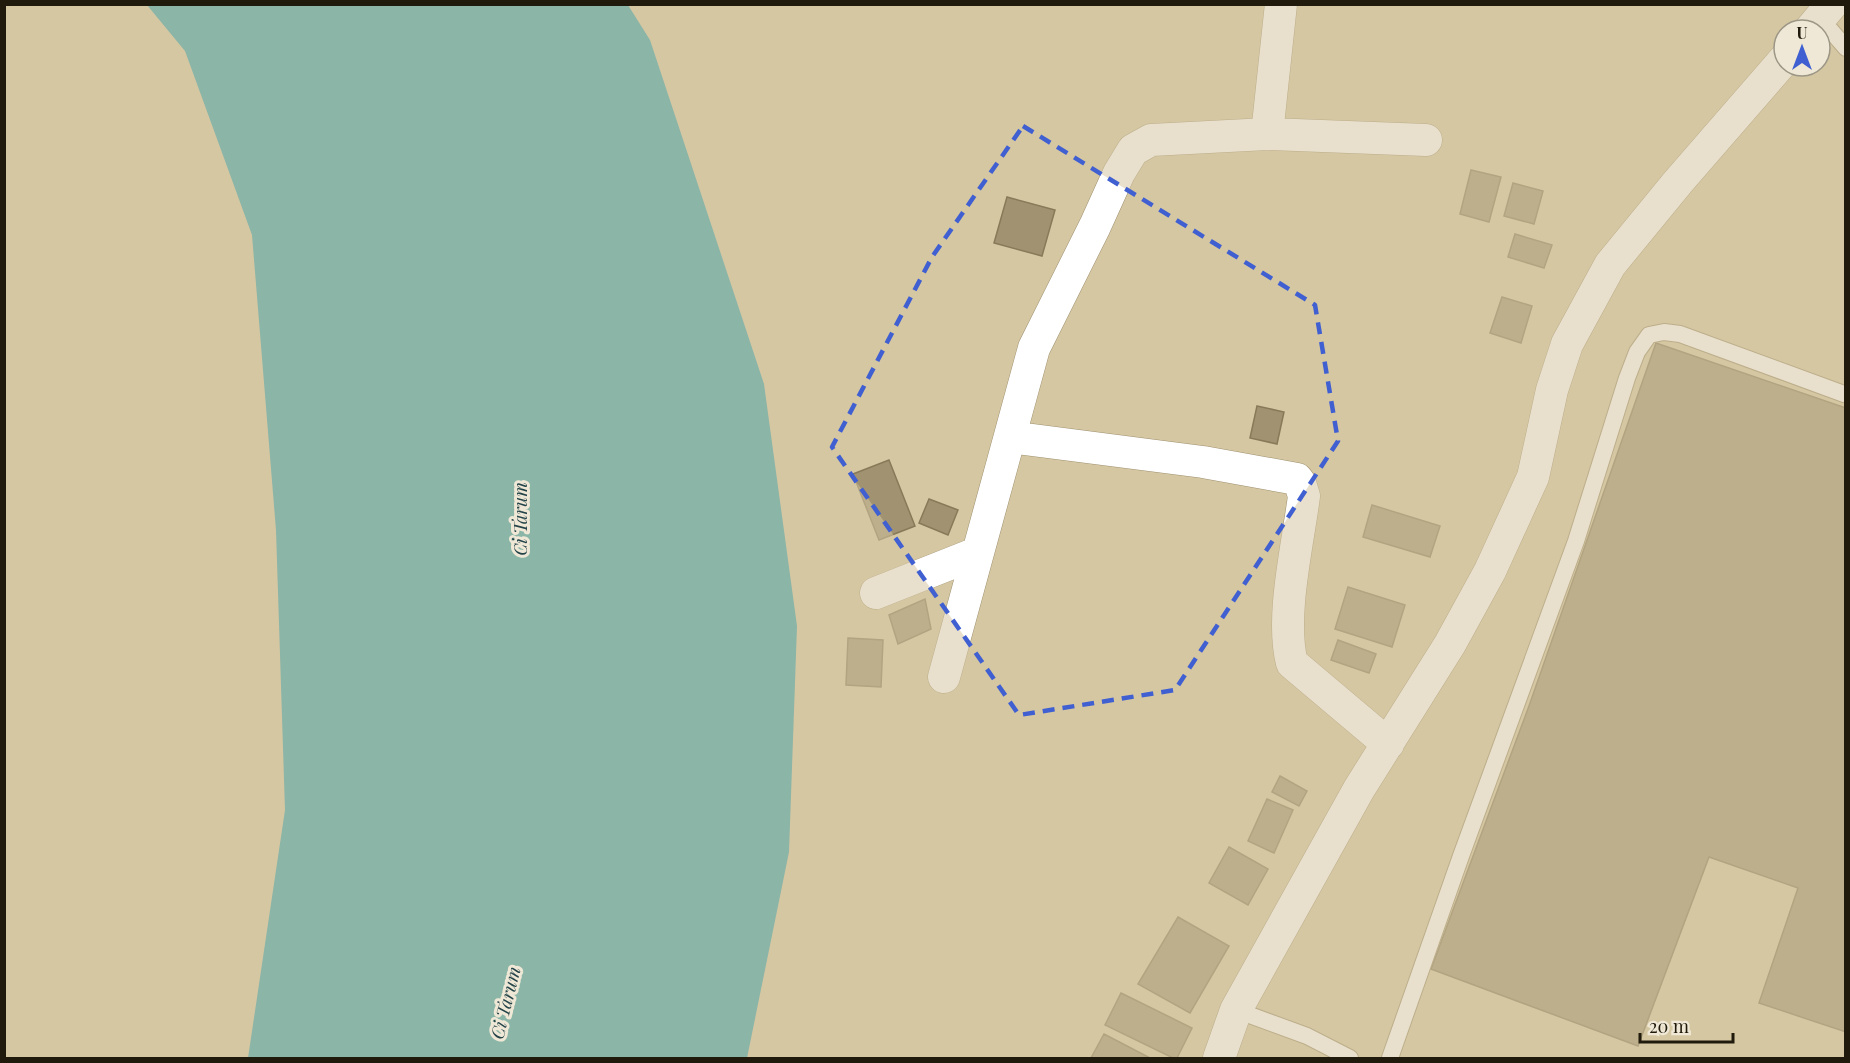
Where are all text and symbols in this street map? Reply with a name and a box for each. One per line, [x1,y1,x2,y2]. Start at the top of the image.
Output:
north arrow [1772,18,1832,78]
text: U [1796,22,1808,43]
water label: Ci Tarum [508,482,532,556]
water label: Ci Tarum [484,964,526,1041]
scale bar [1640,1006,1733,1044]
text: 20 m [1649,1014,1689,1038]

